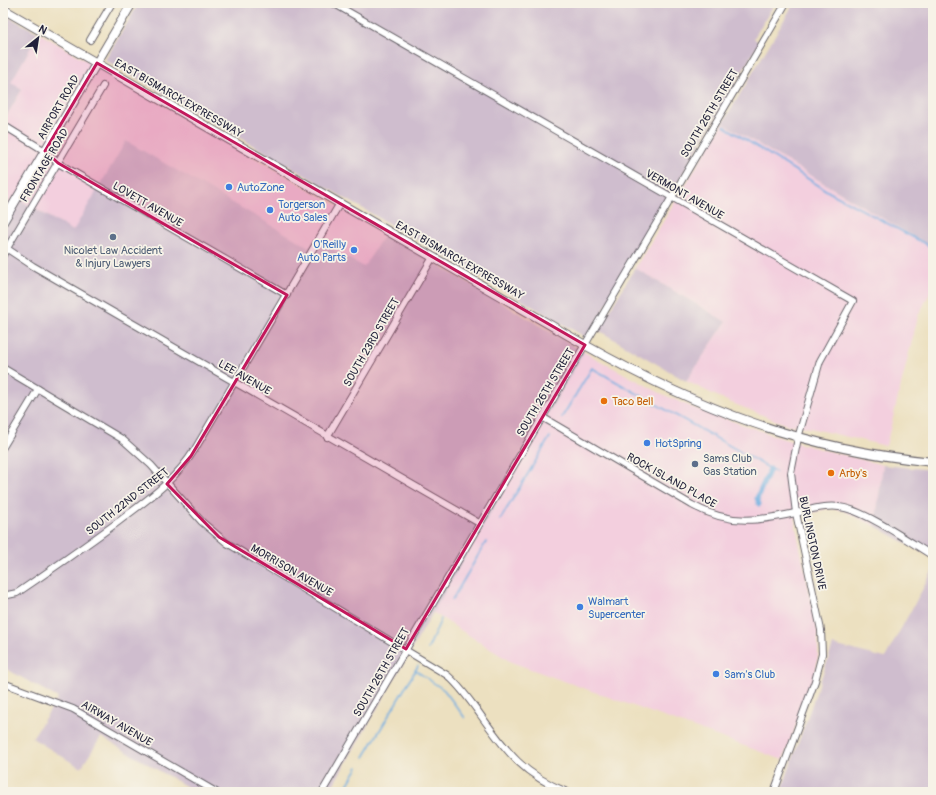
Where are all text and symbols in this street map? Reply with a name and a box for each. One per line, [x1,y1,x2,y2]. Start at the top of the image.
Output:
north arrow [18,18,58,58]
text: N [36,22,50,38]
street label: EAST BISMARCK EXPRESSWAY [112,56,246,141]
street label: SOUTH 26TH STREET [678,67,741,160]
street label: AIRPORT ROAD [35,73,82,142]
street label: FRONTAGE ROAD [17,126,71,204]
street label: VERMONT AVENUE [643,167,726,222]
street label: LOVETT AVENUE [110,179,185,230]
place label: AutoZone [237,181,285,194]
marker: AutoZone [224,182,234,192]
place label: Torgerson Auto Sales [278,198,328,224]
marker: Torgerson Auto Sales [265,205,275,215]
street label: EAST BISMARCK EXPRESSWAY [393,218,527,303]
marker: Nicolet Law Accident & Injury Lawyers [108,232,118,242]
place label: O'Reilly Auto Parts [297,238,346,264]
place label: Nicolet Law Accident & Injury Lawyers [64,244,163,270]
marker: O'Reilly Auto Parts [349,245,359,255]
street label: SOUTH 23RD STREET [341,296,402,389]
street label: SOUTH 26TH STREET [514,346,577,439]
street label: LEE AVENUE [216,357,274,398]
place label: Taco Bell [612,395,653,408]
marker: Taco Bell [599,396,609,406]
place label: HotSpring [655,437,702,450]
marker: HotSpring [642,438,652,448]
street label: ROCK ISLAND PLACE [625,450,719,511]
place label: Sams Club Gas Station [703,452,757,478]
marker: Sams Club Gas Station [690,459,700,469]
street label: SOUTH 22ND STREET [83,465,171,538]
place label: Arby's [839,467,867,480]
marker: Arby's [826,468,836,478]
street label: BURLINGTON DRIVE [796,495,829,591]
street label: MORRISON AVENUE [248,542,335,599]
place label: Walmart Supercenter [588,595,645,621]
marker: Walmart Supercenter [575,602,585,612]
street label: SOUTH 26TH STREET [351,625,412,719]
place label: Sam's Club [724,668,775,681]
marker: Sam's Club [711,669,721,679]
street label: AIRWAY AVENUE [79,698,155,749]

